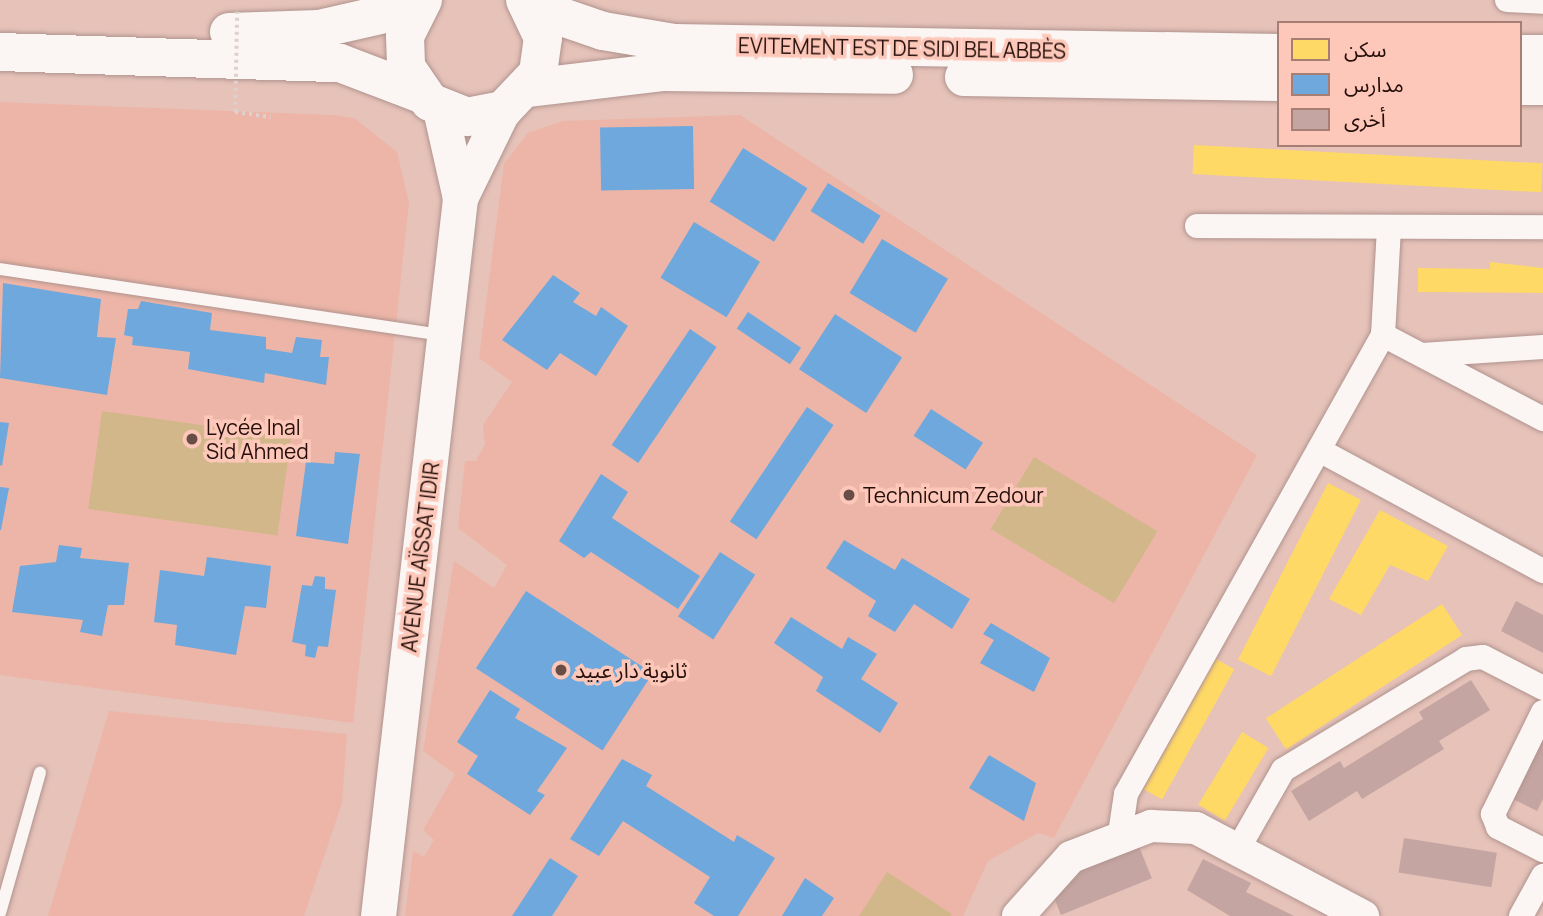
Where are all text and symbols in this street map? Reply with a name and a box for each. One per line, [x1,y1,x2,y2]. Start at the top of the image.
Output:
legend [1277,21,1522,147]
street label: EVITEMENT EST DE SIDI BEL ABBÈS [737,33,1067,63]
text: سكن [1344,35,1386,63]
text: مدارس [1344,70,1404,98]
text: أخرى [1344,105,1386,133]
place label: Lycée Inal Sid Ahmed [206,414,309,464]
marker: Lycée Inal Sid Ahmed [184,431,200,447]
street label: AVENUE AÏSSAT IDIR [396,460,444,654]
place label: Technicum Zedour [863,482,1044,508]
marker: Technicum Zedour [841,487,857,503]
place label: ثانوية دار عبيد [575,657,687,683]
marker: ثانوية دار عبيد [553,662,569,678]

